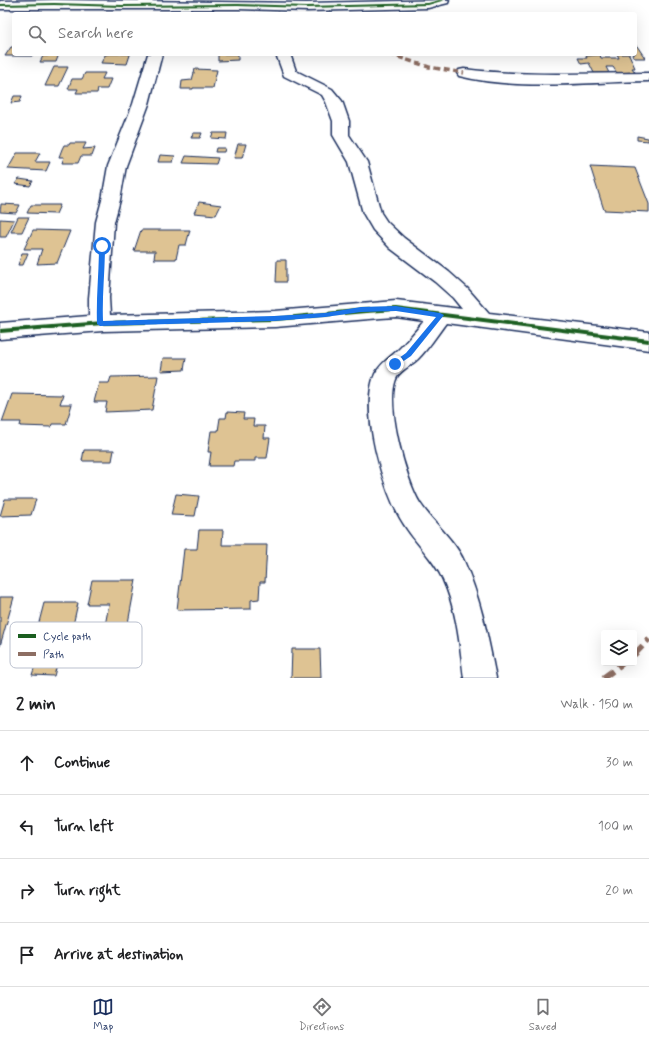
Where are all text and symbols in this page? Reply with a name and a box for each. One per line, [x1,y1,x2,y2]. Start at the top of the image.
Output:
search box [12,12,637,56]
icon: search [26,23,48,45]
text: Search here [58,24,134,44]
route start [93,237,111,255]
route end [386,355,404,373]
legend [10,622,142,668]
text: Cycle path [43,630,91,644]
map controls [601,630,637,666]
button: layers [601,630,637,666]
text: Path [43,648,64,662]
text: 2 min [16,693,56,715]
text: Walk · 150 m [560,696,633,713]
icon: ahead [16,752,38,774]
text: Continue [54,753,110,773]
text: 30 m [606,754,633,771]
icon: left [16,816,38,838]
text: Turn left [54,817,114,837]
text: 100 m [598,818,633,835]
icon: right [16,880,38,902]
text: Turn right [54,881,121,901]
text: 20 m [605,882,633,899]
icon: arrive [16,944,38,966]
text: Arrive at destination [54,945,183,965]
tab: Map [92,996,114,1034]
tab: Directions [299,996,344,1034]
tab: Saved [529,996,557,1034]

